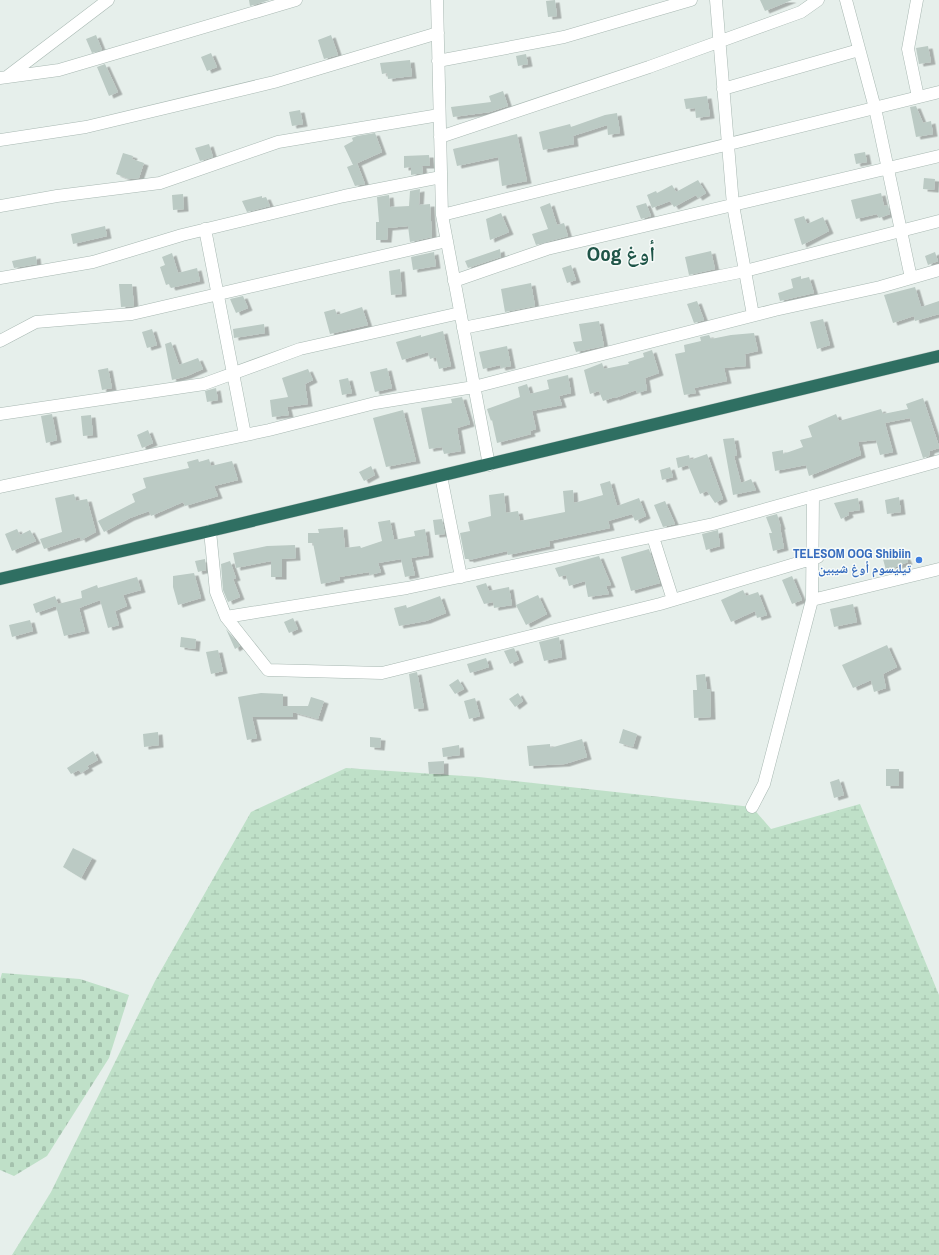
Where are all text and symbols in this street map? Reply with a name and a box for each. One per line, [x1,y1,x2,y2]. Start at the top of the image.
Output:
district label: Oog أوغ [587,239,655,268]
place label: TELESOM OOG Shibiin تيليسوم أوغ شيبين [793,545,912,578]
marker: TELESOM OOG Shibiin تيليسوم أوغ شيبين [914,555,924,565]

